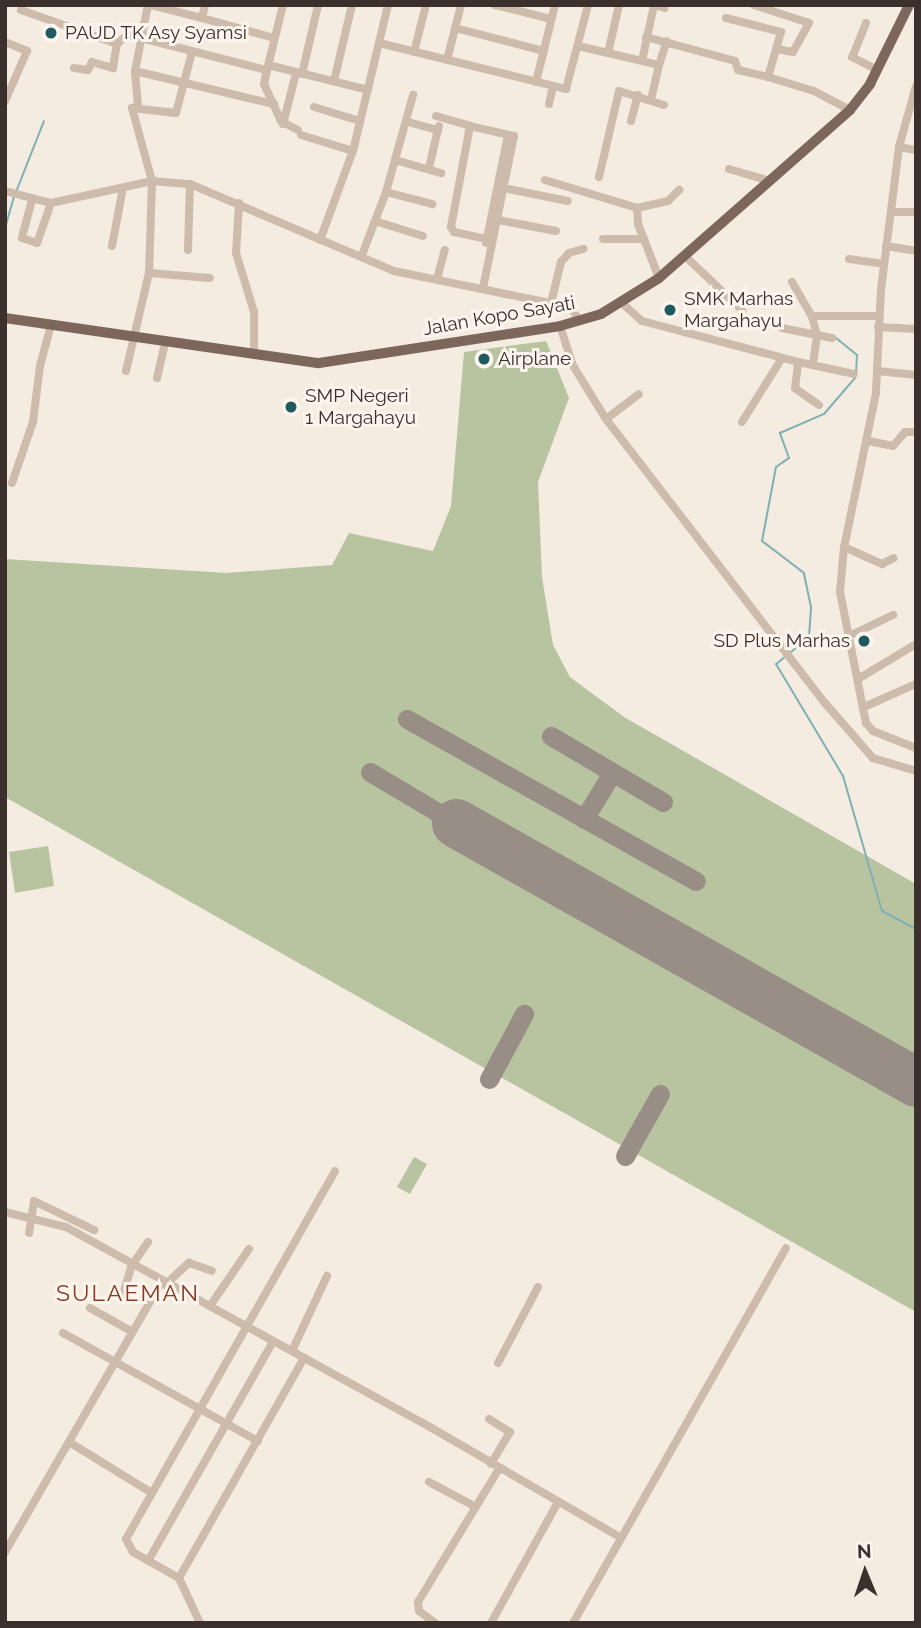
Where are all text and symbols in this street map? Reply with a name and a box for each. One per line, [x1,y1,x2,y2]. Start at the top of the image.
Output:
place label: PAUD TK Asy Syamsi [65,22,249,44]
marker: PAUD TK Asy Syamsi [43,25,59,41]
place label: SMK Marhas Margahayu [684,288,793,332]
street label: Jalan Kopo Sayati [421,291,577,341]
marker: SMK Marhas Margahayu [662,302,678,318]
place label: Airplane [498,348,571,370]
marker: Airplane [476,351,492,367]
place label: SMP Negeri 1 Margahayu [305,385,416,429]
marker: SMP Negeri 1 Margahayu [283,399,299,415]
place label: SD Plus Marhas [714,630,850,652]
marker: SD Plus Marhas [856,633,872,649]
district label: SULAEMAN [57,1279,199,1307]
north arrow [830,1537,900,1607]
text: N [857,1540,872,1562]

